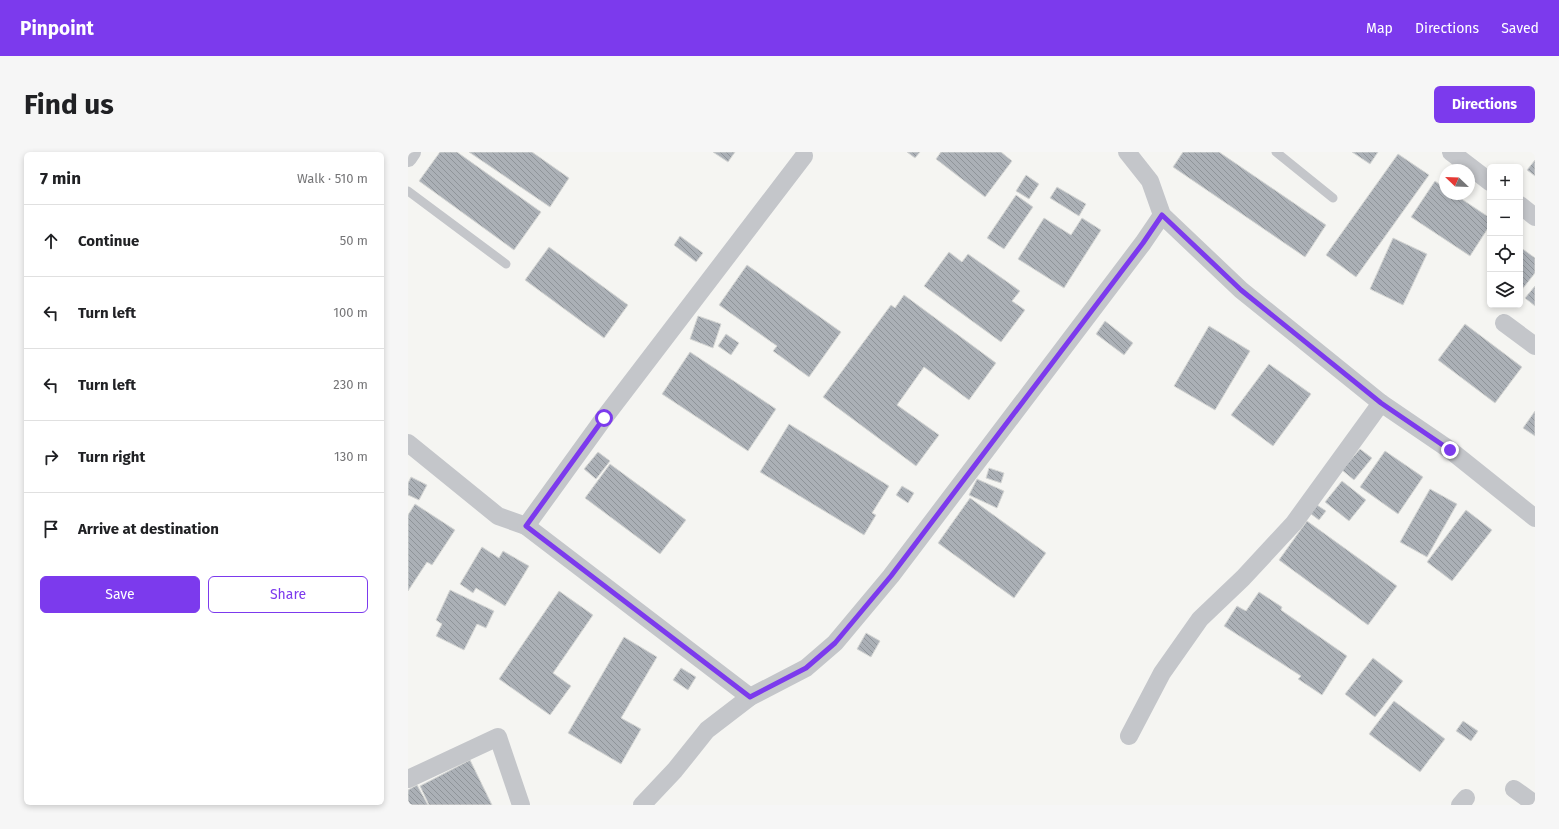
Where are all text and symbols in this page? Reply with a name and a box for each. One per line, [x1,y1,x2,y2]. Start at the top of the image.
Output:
text: Pinpoint [20,17,94,40]
text: Map [1366,20,1393,37]
text: Directions [1415,20,1479,37]
text: Saved [1501,20,1539,37]
button: Directions [1434,86,1535,123]
text: Find us [24,88,114,121]
north arrow [1439,164,1475,200]
map controls [1487,164,1523,308]
button: + [1487,164,1523,200]
text: 7 min [40,168,81,189]
text: Walk · 510 m [297,171,368,186]
button: − [1487,200,1523,236]
icon: ahead [40,230,62,252]
text: Continue [78,232,139,250]
text: 50 m [340,233,368,248]
button: locate [1487,236,1523,272]
button: layers [1487,272,1523,308]
icon: left [40,302,62,324]
text: Turn left [78,304,136,322]
text: 100 m [333,305,368,320]
icon: left [40,374,62,396]
text: Turn left [78,376,136,394]
text: 230 m [333,377,368,392]
route start [595,409,613,427]
route end [1441,441,1459,459]
icon: right [40,446,62,468]
text: Turn right [78,448,145,466]
text: 130 m [334,449,368,464]
icon: arrive [40,518,62,540]
text: Arrive at destination [78,520,219,538]
button: Save [40,576,200,613]
button: Share [208,576,368,613]

